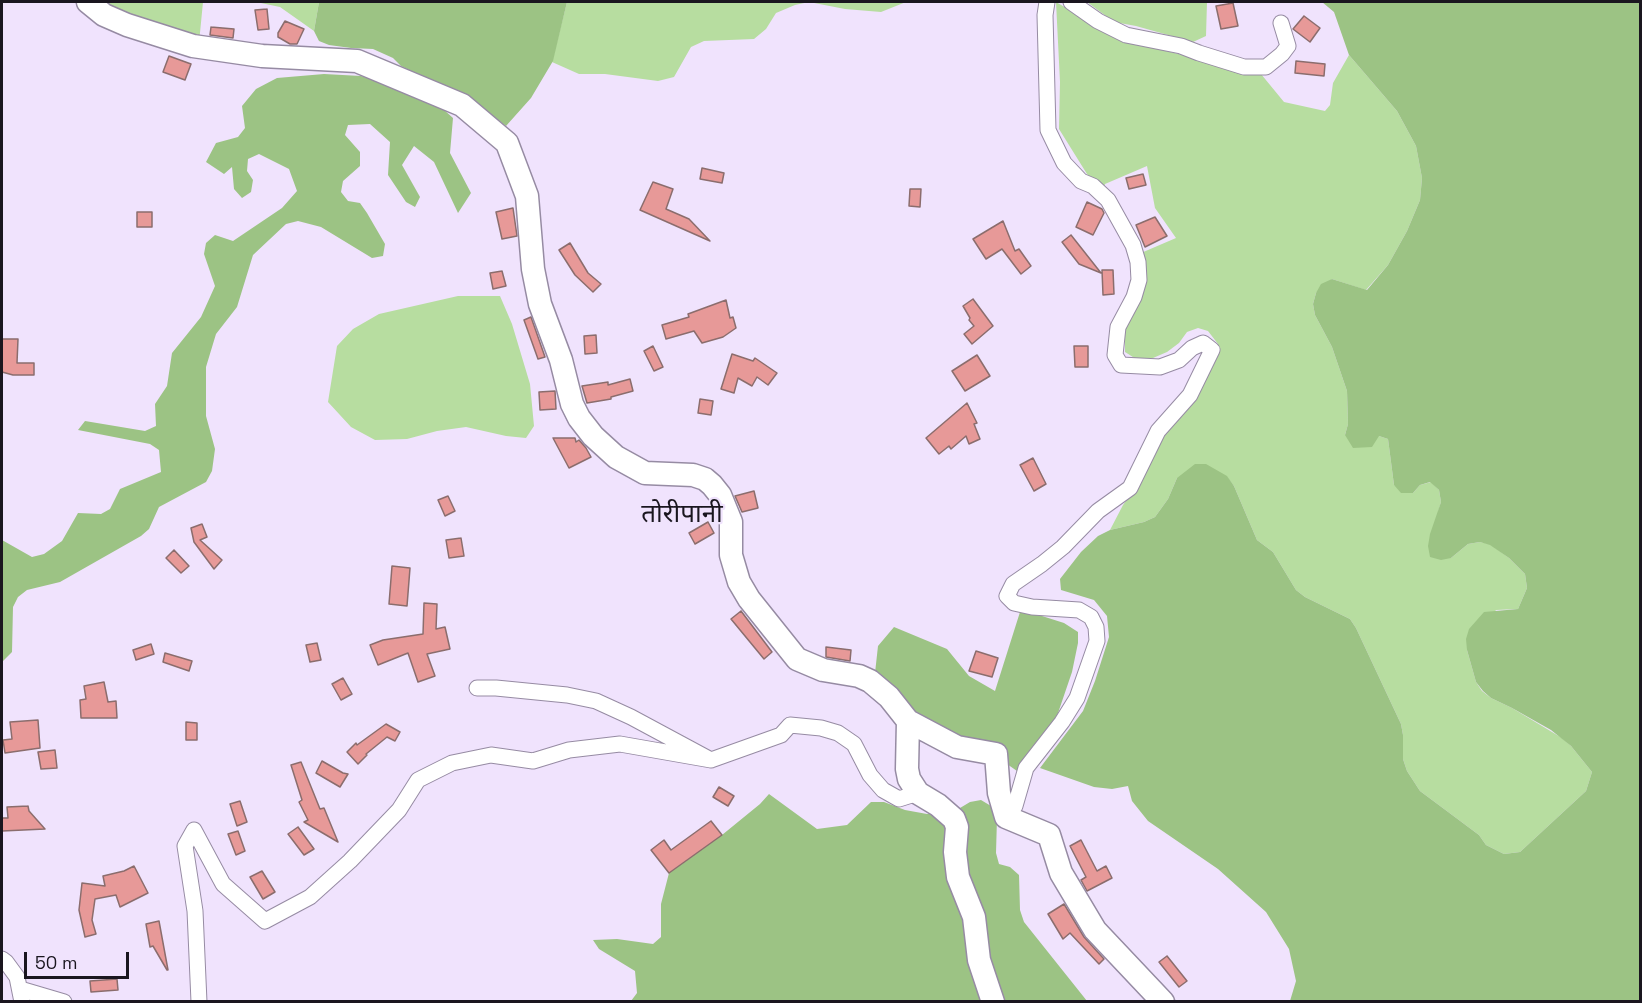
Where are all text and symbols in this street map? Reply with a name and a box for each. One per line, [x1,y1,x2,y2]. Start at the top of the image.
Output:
district label: तोरीपानी [641,499,723,531]
scale bar [27,940,132,978]
text: 50 m [35,951,77,974]

